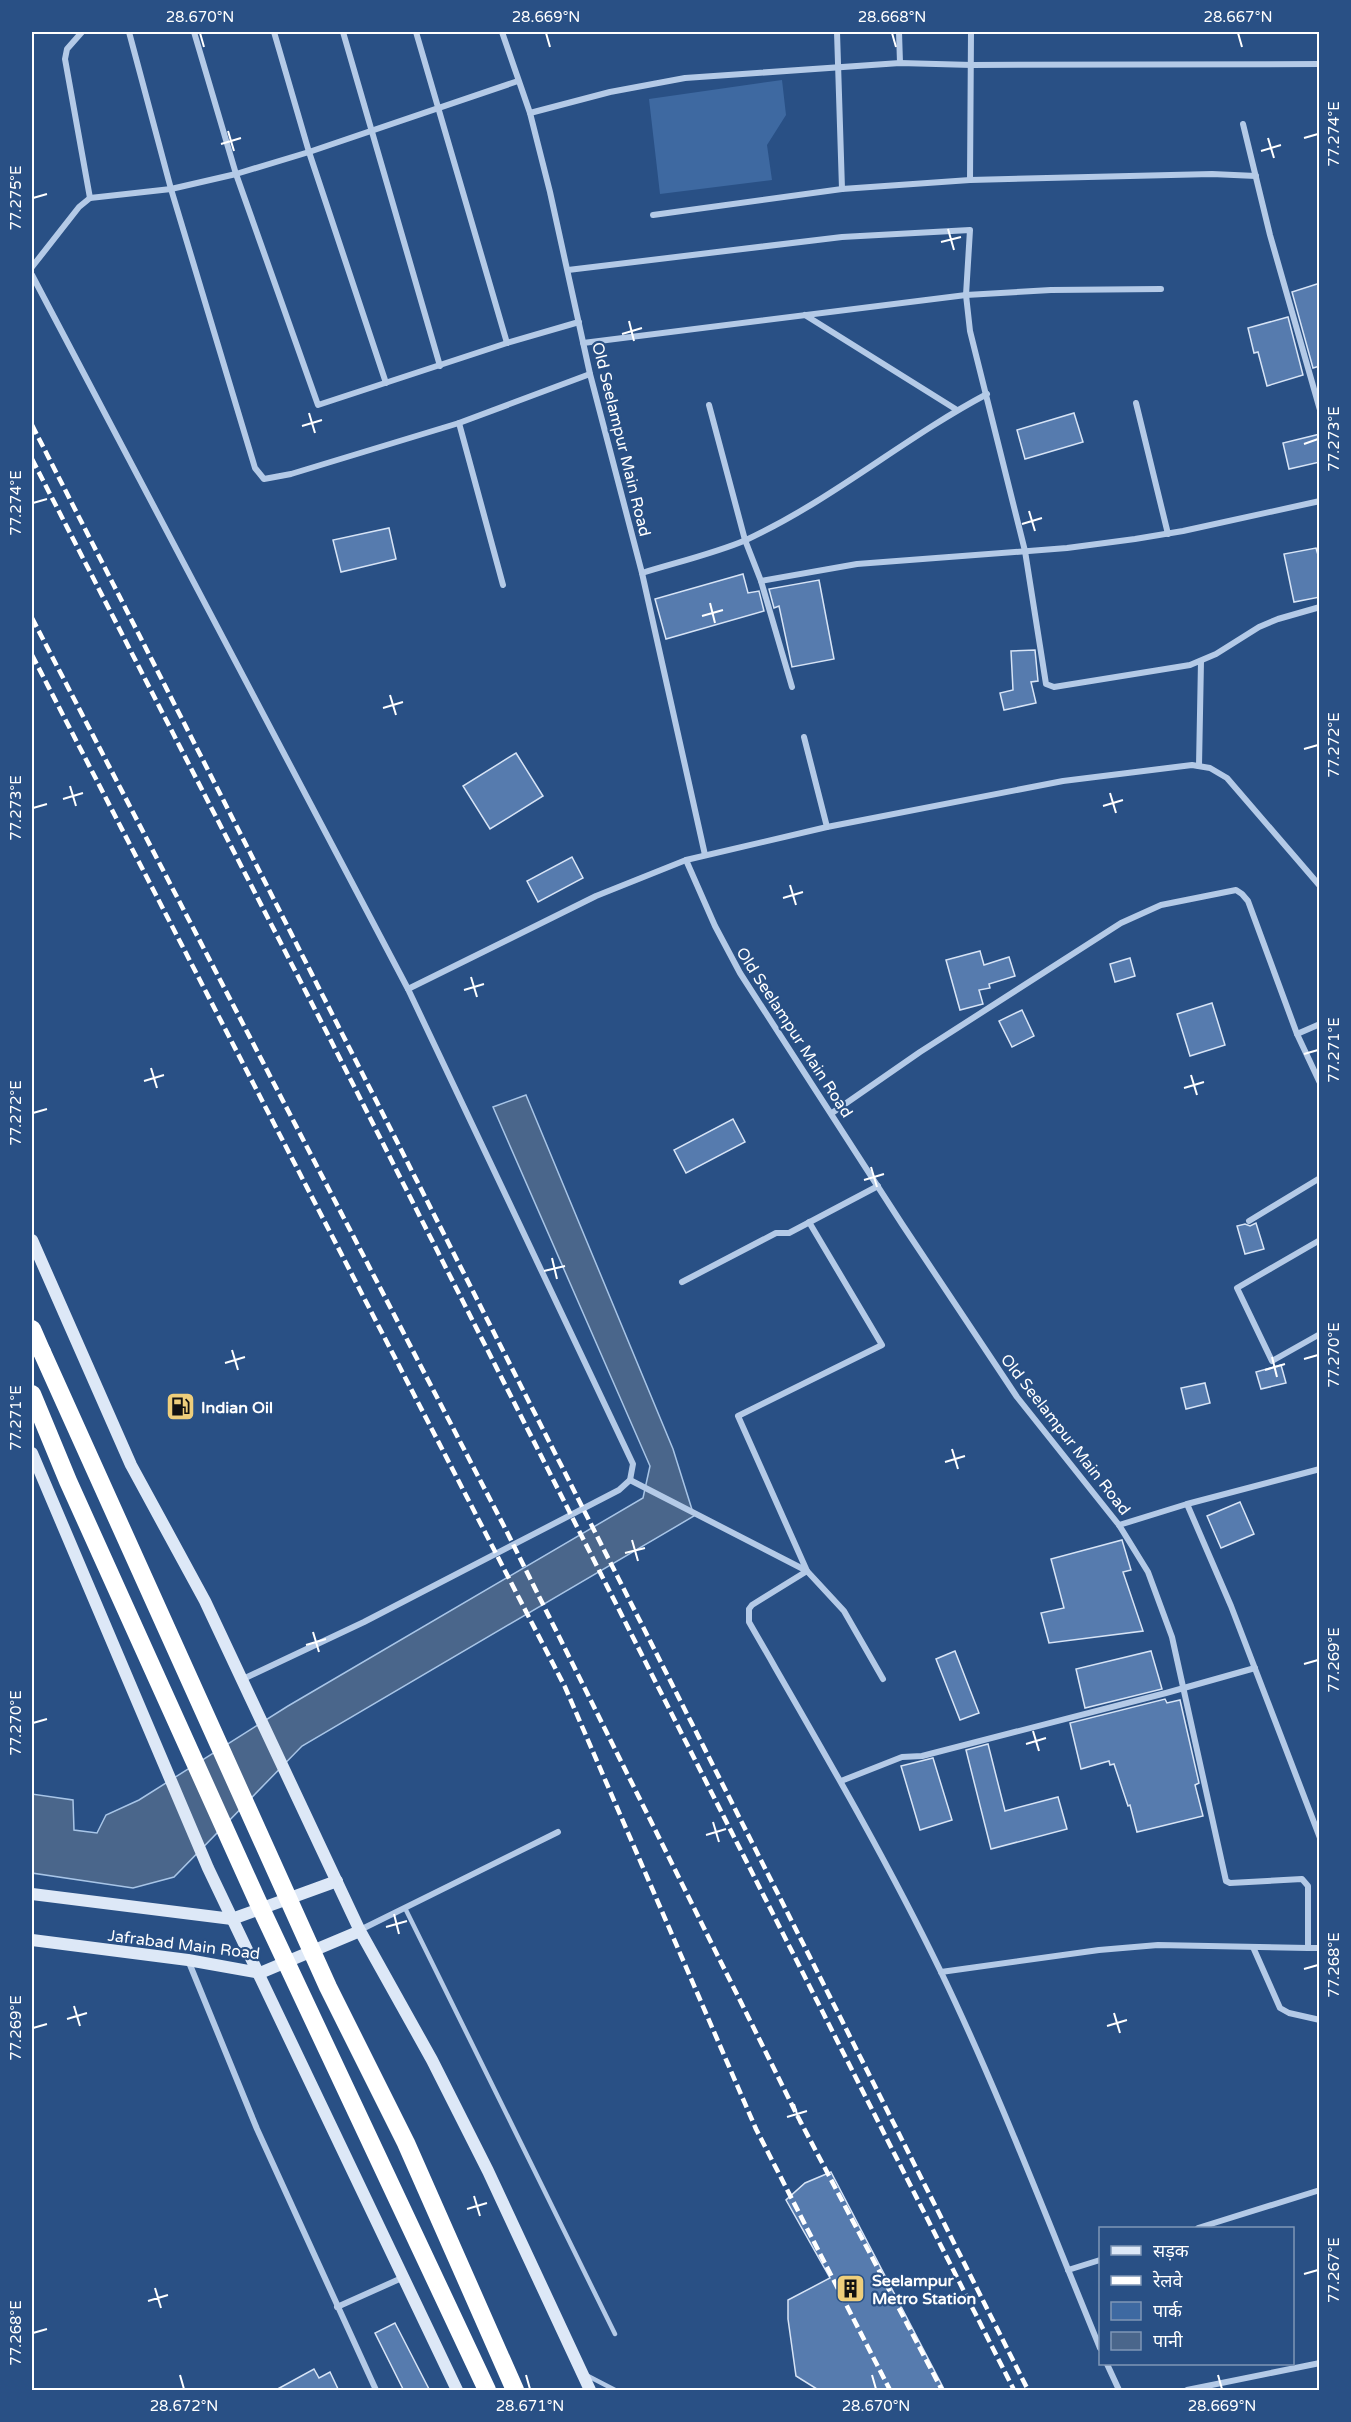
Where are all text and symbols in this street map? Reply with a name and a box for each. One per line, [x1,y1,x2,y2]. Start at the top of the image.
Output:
text: 28.670°N [166,8,234,26]
text: 28.669°N [512,8,580,26]
text: 28.668°N [858,8,926,26]
text: 28.667°N [1203,8,1273,26]
text: 77.274°E [1325,101,1343,167]
text: 77.275°E [7,165,25,231]
street label: Old Seelampur Main Road [587,340,655,538]
text: 77.273°E [1325,406,1343,472]
text: 77.274°E [7,470,25,536]
text: 77.272°E [1325,712,1343,778]
text: 77.273°E [7,775,25,841]
street label: Old Seelampur Main Road [731,943,857,1122]
text: 77.271°E [1325,1017,1343,1083]
text: 77.272°E [7,1080,25,1146]
text: 77.270°E [1325,1322,1343,1388]
street label: Old Seelampur Main Road [996,1350,1134,1519]
text: 77.271°E [7,1385,25,1451]
fuel station icon: Indian Oil [164,1391,196,1423]
place label: Indian Oil [201,1398,273,1418]
text: 77.269°E [1325,1627,1343,1693]
text: 77.270°E [7,1690,25,1756]
street label: Jafrabad Main Road [107,1926,261,1964]
text: 77.268°E [1325,1932,1343,1998]
text: 77.269°E [7,1995,25,2061]
legend [1099,2227,1294,2365]
text: 77.267°E [1325,2237,1343,2303]
text: सड़क [1153,2240,1190,2262]
text: रेलवे [1152,2270,1184,2292]
place label: Seelampur Metro Station [872,2271,976,2309]
building icon: Seelampur Metro Station [835,2273,867,2305]
text: 77.268°E [7,2300,25,2366]
text: पार्क [1153,2300,1183,2322]
text: पानी [1153,2330,1183,2352]
text: 28.672°N [150,2397,218,2415]
text: 28.671°N [496,2397,564,2415]
text: 28.670°N [842,2397,910,2415]
text: 28.669°N [1188,2397,1256,2415]

